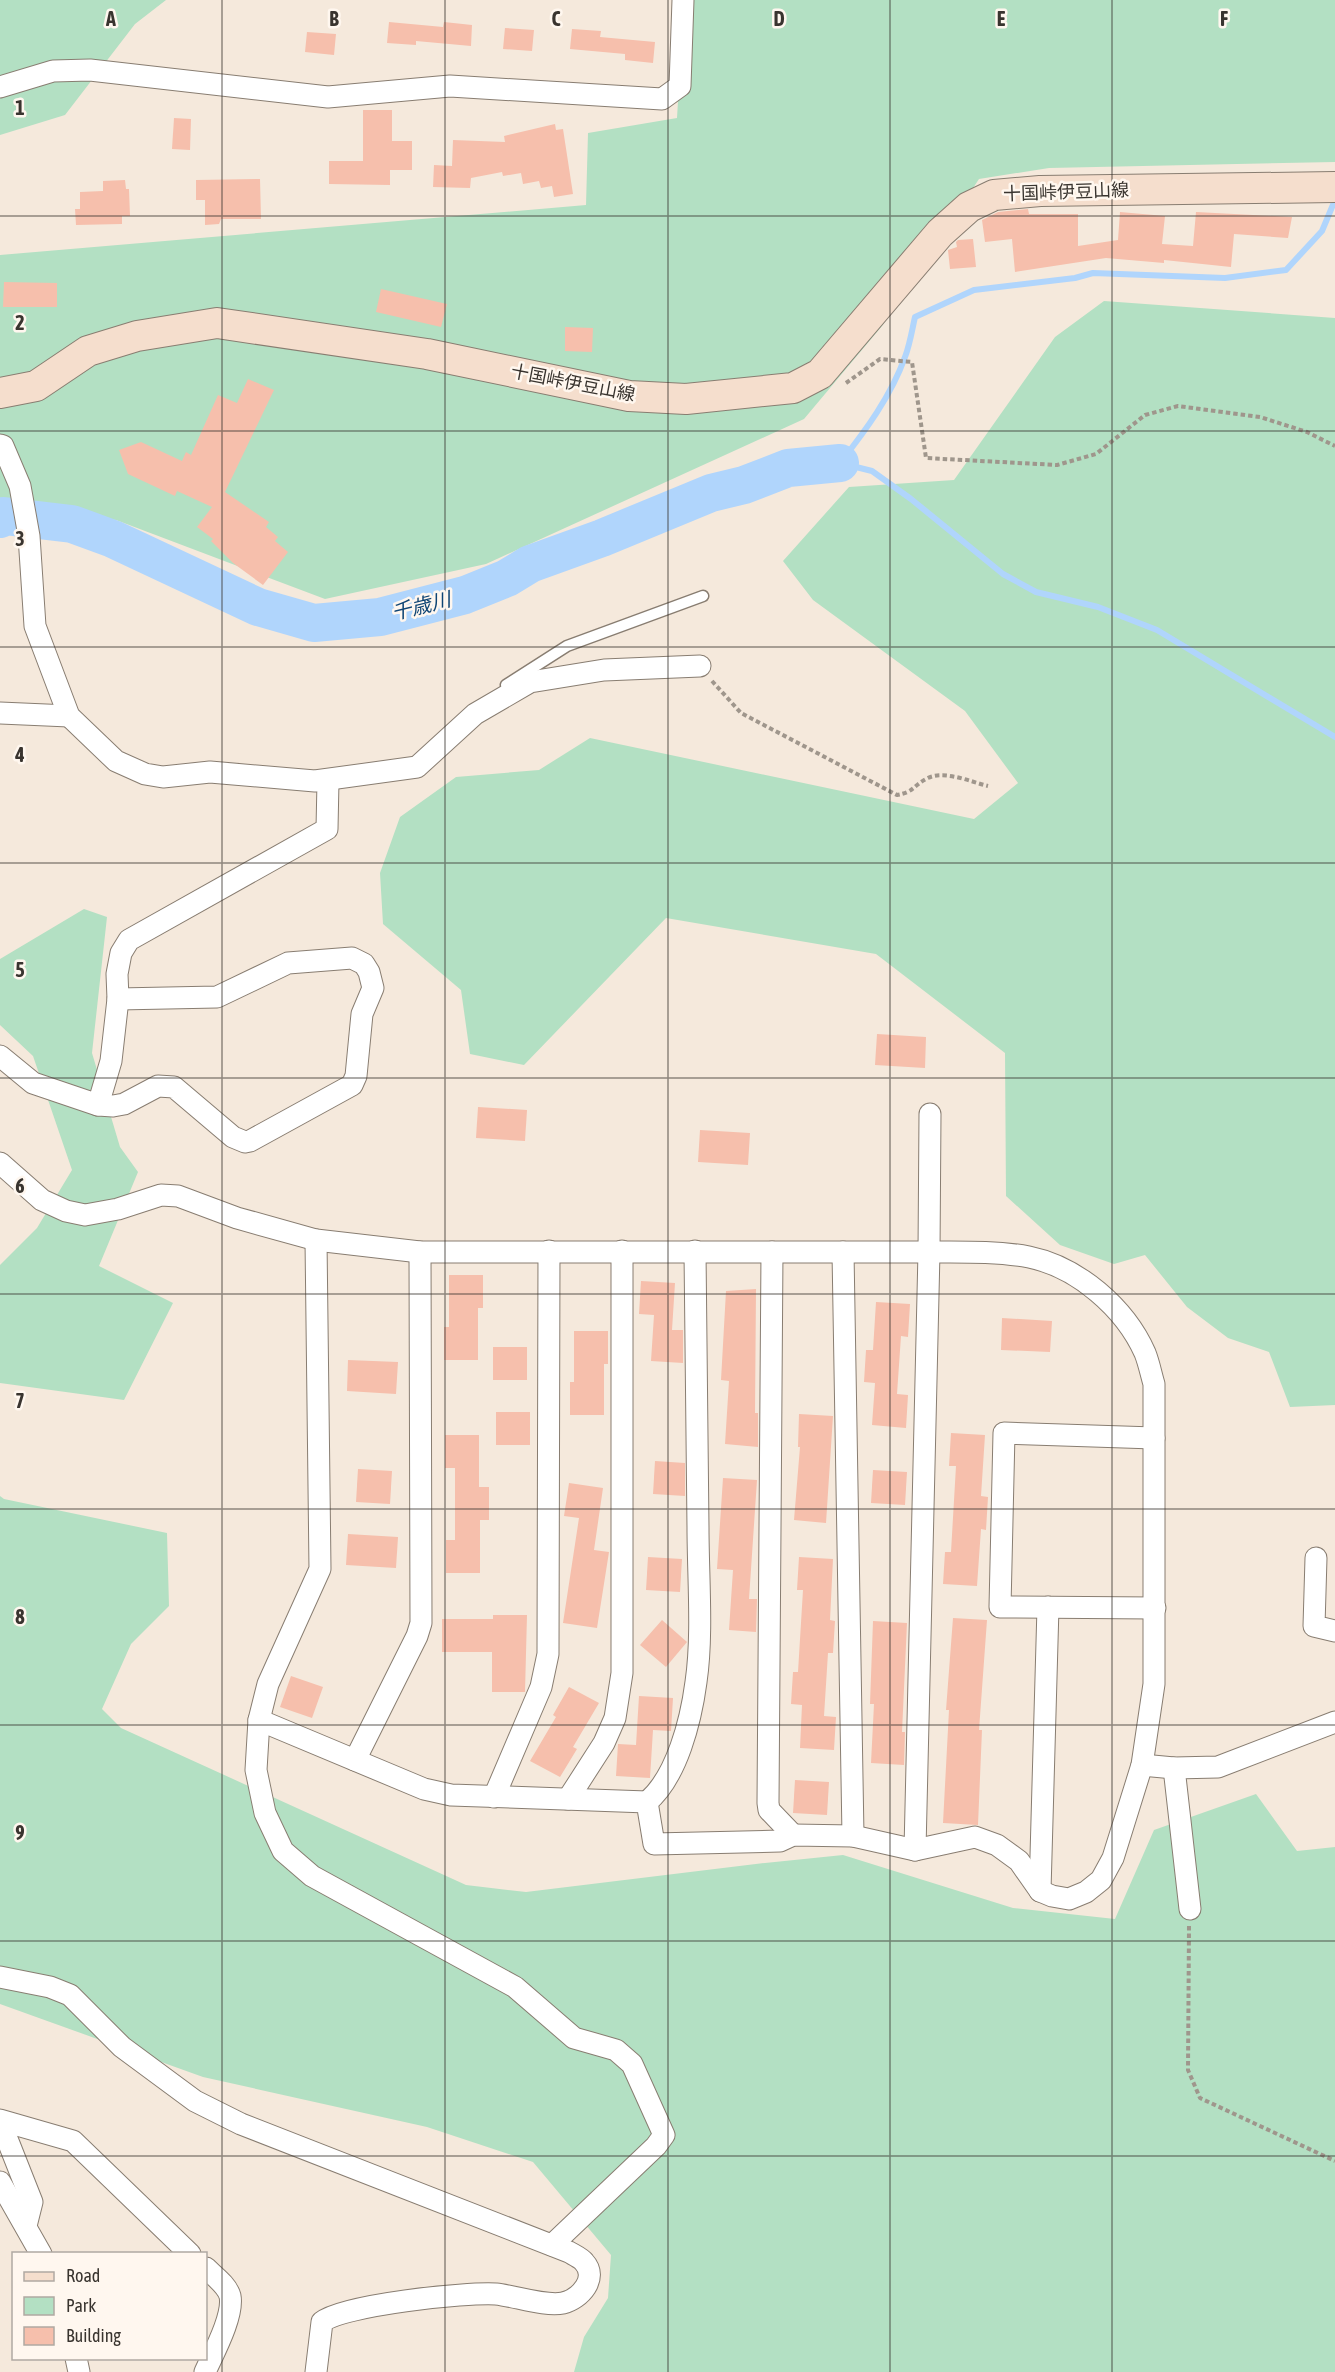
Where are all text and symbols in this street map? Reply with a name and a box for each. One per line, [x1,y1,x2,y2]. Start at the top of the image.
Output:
text: A [105,7,116,30]
text: B [329,7,339,30]
text: C [552,7,561,30]
text: D [773,7,785,30]
text: E [997,7,1006,30]
text: F [1220,7,1228,30]
text: 1 [15,96,25,119]
street label: 十国峠伊豆山線 [1003,179,1129,204]
text: 2 [15,311,25,334]
street label: 十国峠伊豆山線 [509,360,637,405]
text: 3 [15,527,25,550]
water label: 千歳川 [389,587,455,624]
text: 4 [14,743,25,766]
text: 5 [15,958,25,981]
text: 6 [15,1174,25,1197]
text: 7 [15,1389,25,1412]
text: 8 [15,1605,25,1628]
text: 9 [15,1821,25,1844]
legend [12,2252,207,2360]
text: Road [66,2265,100,2286]
text: Park [66,2295,96,2316]
text: Building [66,2325,121,2346]

